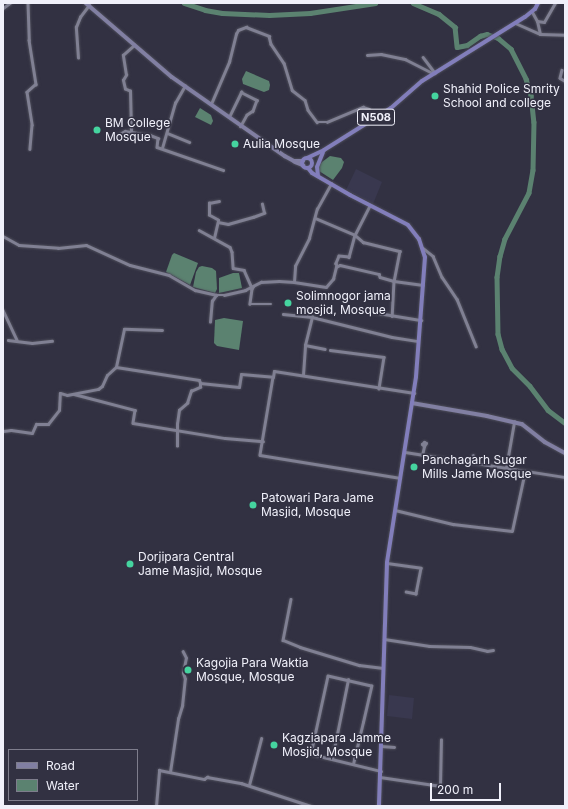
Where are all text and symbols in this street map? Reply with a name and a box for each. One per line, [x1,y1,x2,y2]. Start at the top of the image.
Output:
place label: Shahid Police Smrity School and college [443,82,560,110]
marker: Shahid Police Smrity School and college [430,91,440,101]
road number: N508 [357,108,395,126]
place label: BM College Mosque [105,116,170,144]
marker: BM College Mosque [92,125,102,135]
place label: Aulia Mosque [243,137,320,151]
marker: Aulia Mosque [230,139,240,149]
place label: Solimnogor jama mosjid, Mosque [296,289,391,317]
marker: Solimnogor jama mosjid, Mosque [283,298,293,308]
place label: Panchagarh Sugar Mills Jame Mosque [422,453,532,481]
marker: Panchagarh Sugar Mills Jame Mosque [409,462,419,472]
place label: Patowari Para Jame Masjid, Mosque [261,491,374,519]
marker: Patowari Para Jame Masjid, Mosque [248,500,258,510]
place label: Dorjipara Central Jame Masjid, Mosque [138,550,262,578]
marker: Dorjipara Central Jame Masjid, Mosque [125,559,135,569]
place label: Kagojia Para Waktia Mosque, Mosque [196,656,308,684]
marker: Kagojia Para Waktia Mosque, Mosque [183,665,193,675]
place label: Kagziapara Jamme Mosjid, Mosque [282,731,391,759]
marker: Kagziapara Jamme Mosjid, Mosque [269,740,279,750]
legend [8,749,138,801]
text: Road [46,758,75,773]
scale bar [432,775,503,801]
text: Water [46,778,79,793]
text: 200 m [437,782,473,797]

